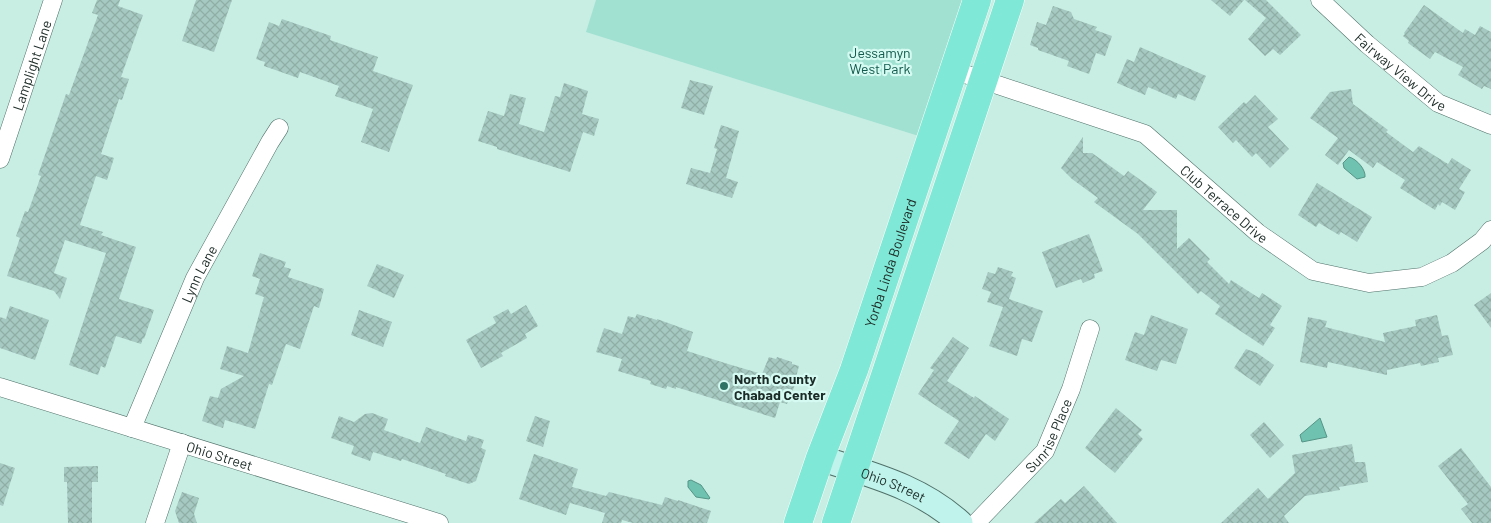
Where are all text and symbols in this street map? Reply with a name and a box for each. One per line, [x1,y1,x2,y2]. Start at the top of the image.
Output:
street label: Lamplight Lane [8,18,54,112]
street label: Fairway View Drive [1352,29,1449,114]
park label: Jessamyn West Park [849,44,911,77]
street label: Club Terrace Drive [1177,161,1271,246]
street label: Yorba Linda Boulevard [860,196,919,329]
street label: Lynn Lane [177,242,220,305]
place label: North County Chabad Center [734,370,826,403]
marker: North County Chabad Center [718,380,730,392]
street label: Sunrise Place [1021,396,1075,476]
street label: Ohio Street [184,437,255,473]
street label: Ohio Street [859,463,929,505]

